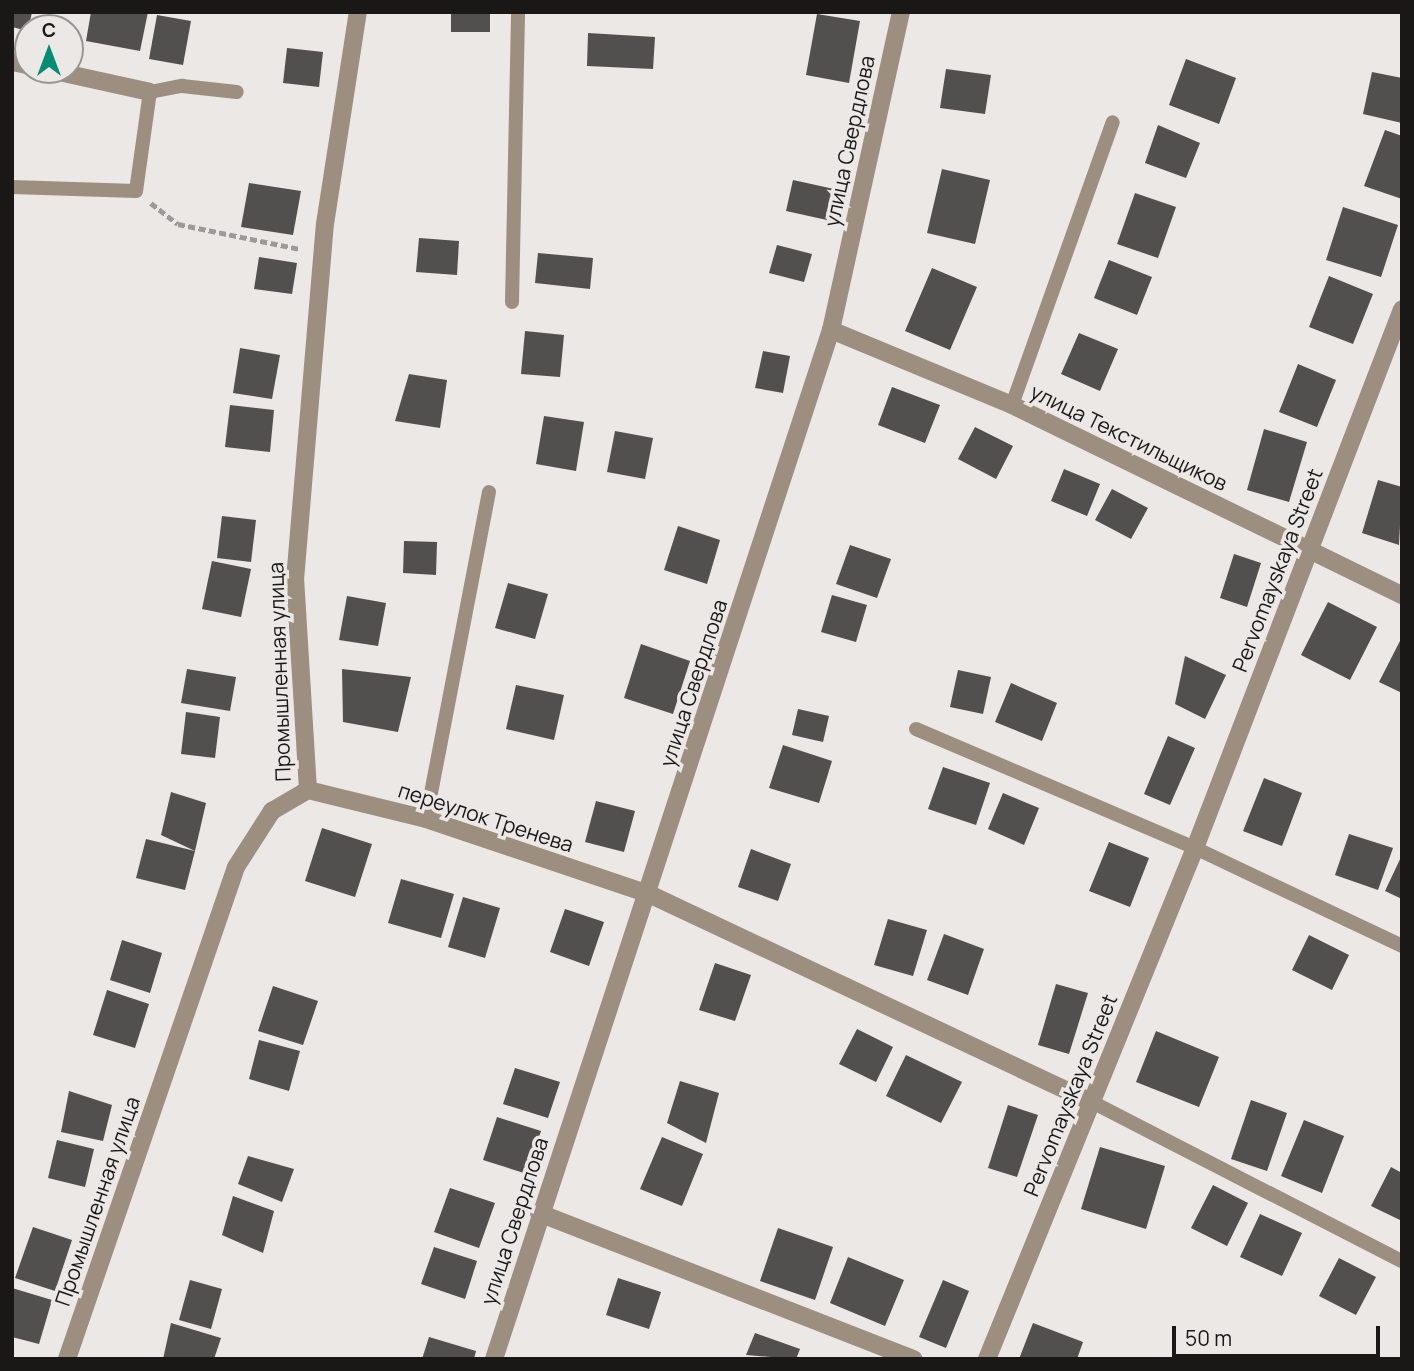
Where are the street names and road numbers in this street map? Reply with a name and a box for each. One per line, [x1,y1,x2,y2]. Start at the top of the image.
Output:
street label: улица Свердлова [819,53,879,229]
street label: улица Текстильщиков [1026,378,1232,496]
street label: Pervomayskaya Street [1227,465,1327,675]
street label: Промышленная улица [263,562,295,782]
street label: улица Свердлова [654,596,732,770]
street label: переулок Тренева [395,777,577,857]
street label: Pervomayskaya Street [1018,990,1122,1200]
street label: Промышленная улица [49,1093,145,1309]
street label: улица Свердлова [475,1134,553,1308]

